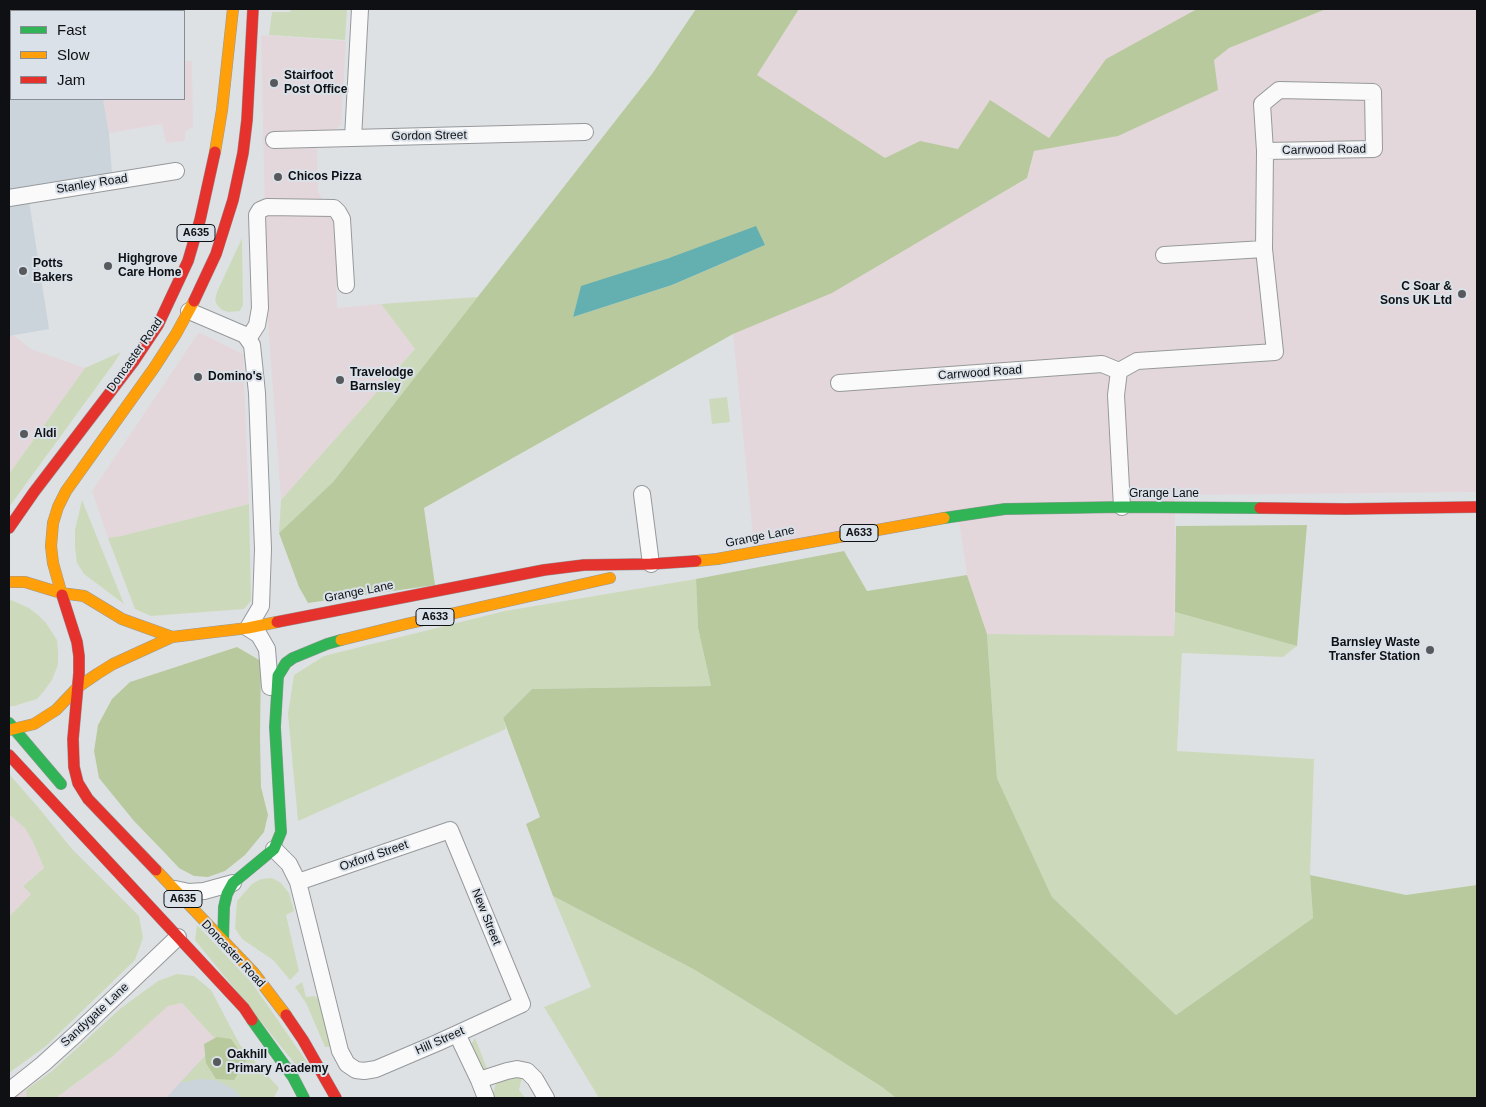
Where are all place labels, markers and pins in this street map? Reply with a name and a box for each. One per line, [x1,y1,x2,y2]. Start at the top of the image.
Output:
place label: Stairfoot Post Office [284,69,347,97]
marker: Stairfoot Post Office [268,77,280,89]
place label: Chicos Pizza [288,170,361,184]
marker: Chicos Pizza [272,171,284,183]
place label: Highgrove Care Home [118,252,181,280]
place label: Potts Bakers [33,257,73,285]
marker: Highgrove Care Home [102,260,114,272]
marker: Potts Bakers [17,265,29,277]
place label: C Soar & Sons UK Ltd [1380,280,1452,308]
marker: C Soar & Sons UK Ltd [1456,288,1468,300]
place label: Travelodge Barnsley [350,366,413,394]
place label: Domino's [208,370,262,384]
marker: Domino's [192,371,204,383]
marker: Travelodge Barnsley [334,374,346,386]
place label: Aldi [34,427,57,441]
marker: Aldi [18,428,30,440]
place label: Barnsley Waste Transfer Station [1329,636,1420,664]
marker: Barnsley Waste Transfer Station [1424,644,1436,656]
place label: Oakhill Primary Academy [227,1048,328,1076]
marker: Oakhill Primary Academy [211,1056,223,1068]

